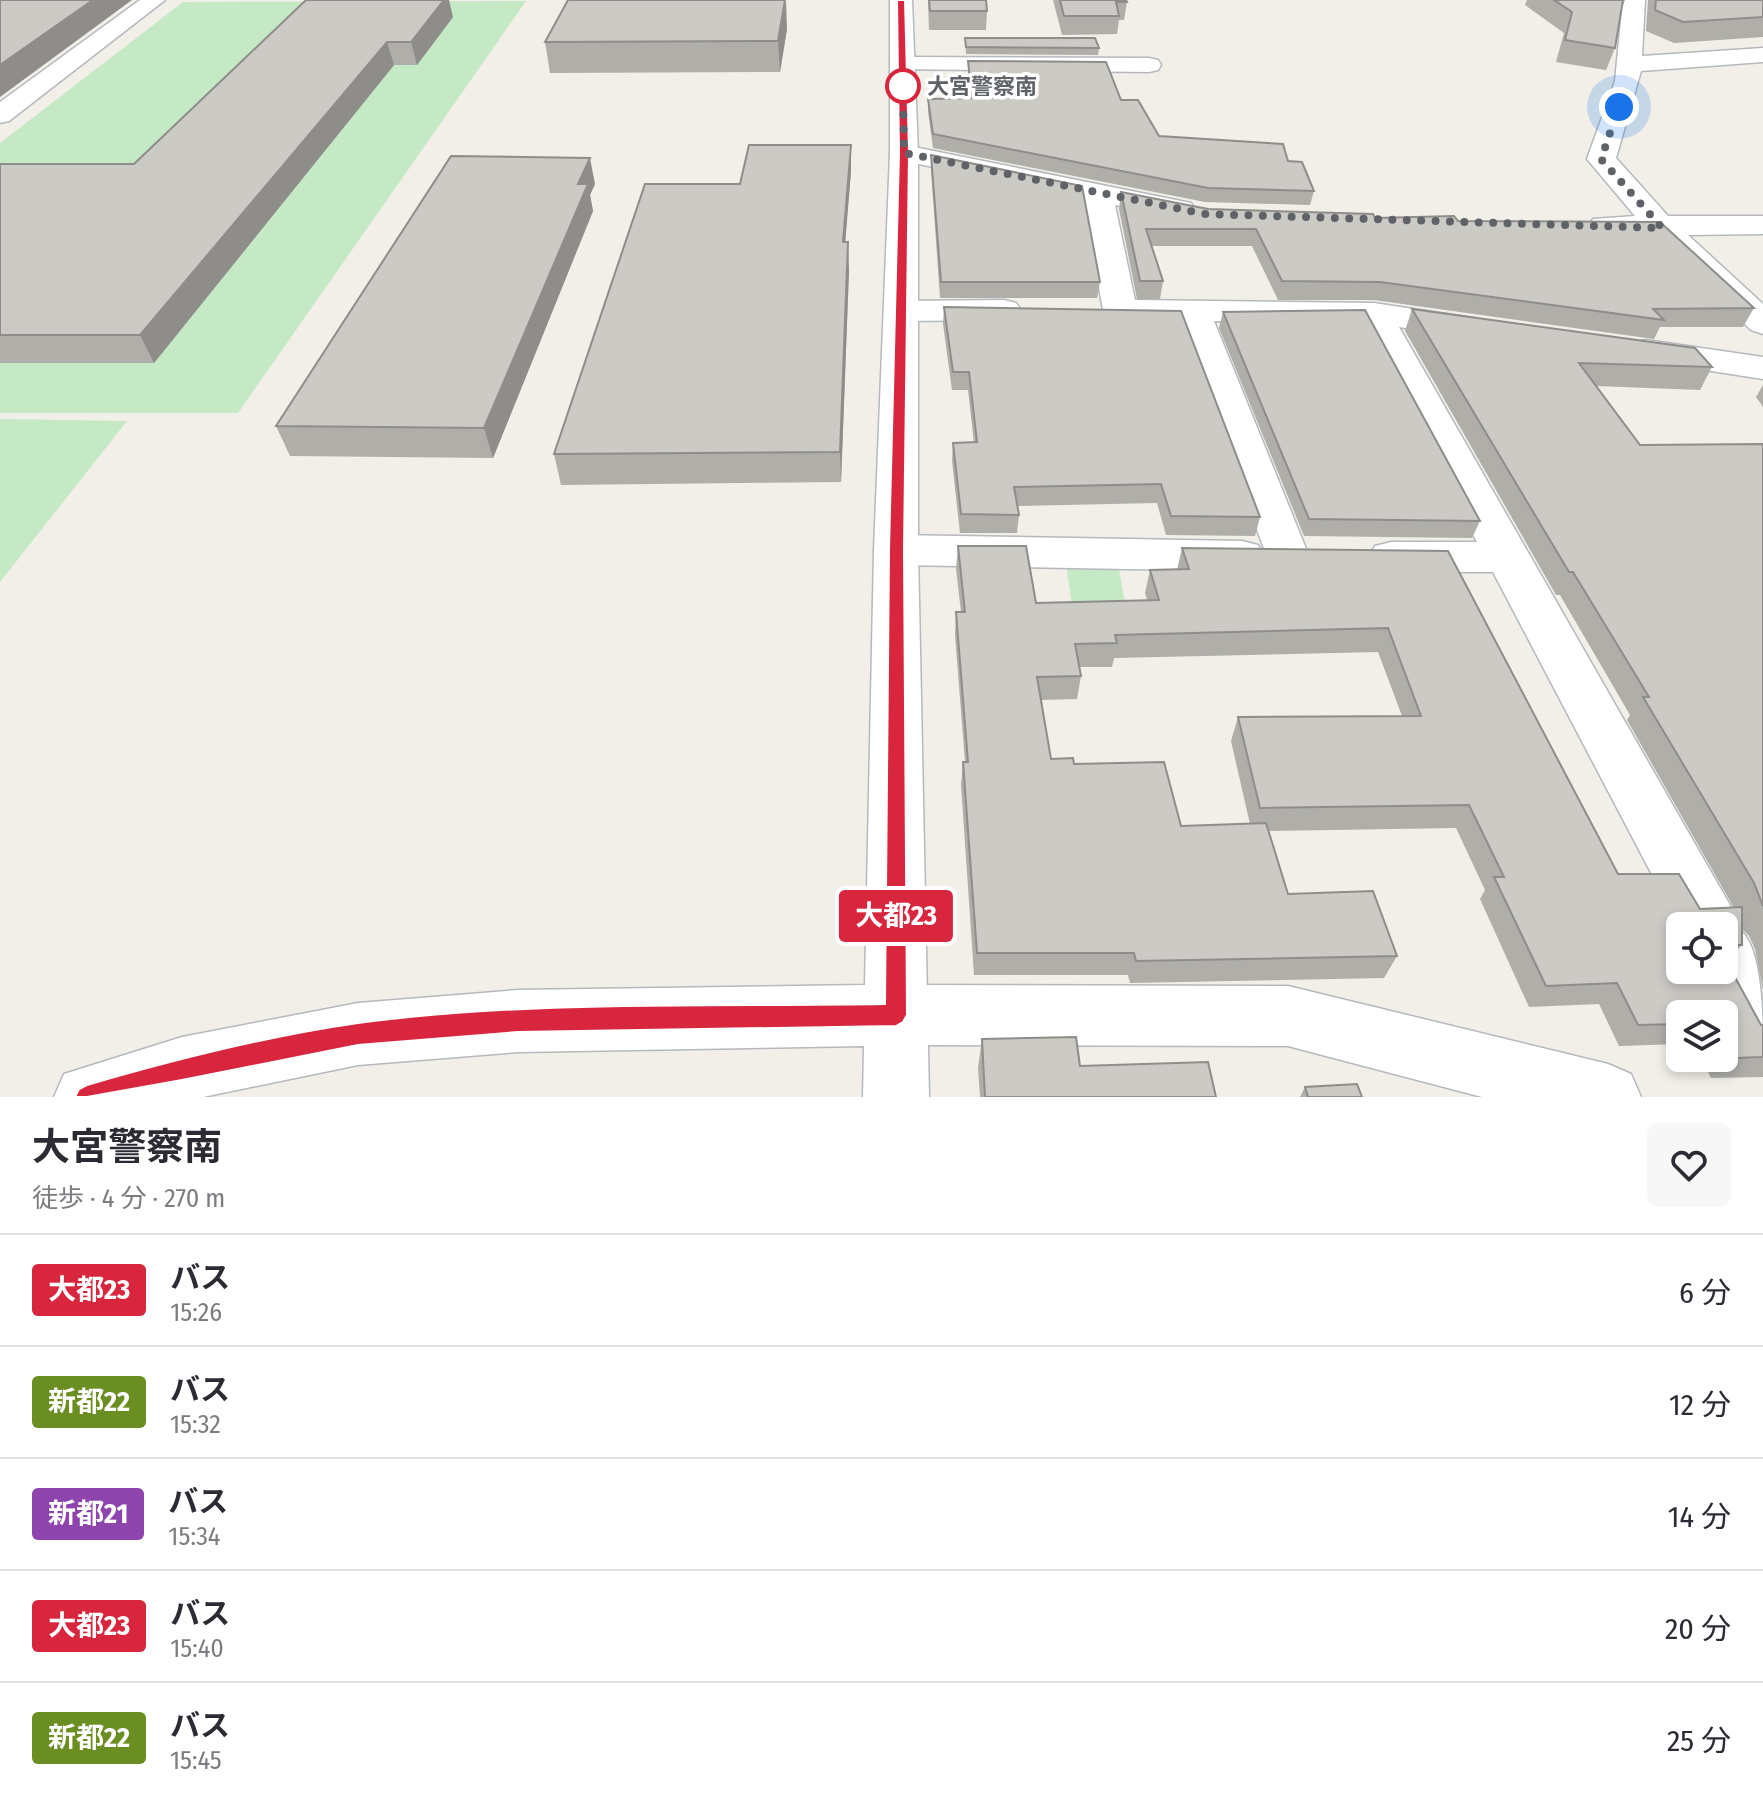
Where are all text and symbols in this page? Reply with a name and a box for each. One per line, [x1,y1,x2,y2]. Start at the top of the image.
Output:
marker: 大宮警察南 [886,69,920,103]
place label: 大宮警察南 [927,73,1037,100]
your location [1599,87,1639,127]
line badge: 大都23 [840,890,952,942]
text: 大都23 [855,899,937,932]
map controls [1666,912,1738,1072]
button: locate [1666,912,1738,984]
button: layers [1666,1000,1738,1072]
button: heart [1647,1123,1731,1207]
text: 大宮警察南 [32,1124,222,1170]
text: 徒歩 · 4 分 · 270 m [32,1183,225,1214]
text: バス [170,1260,230,1296]
text: 大都23 [48,1273,130,1306]
text: 6 分 [1679,1275,1731,1311]
text: 15:26 [170,1297,222,1328]
text: バス [170,1372,230,1408]
text: 新都22 [48,1385,130,1418]
text: 12 分 [1669,1387,1731,1423]
text: 15:32 [170,1409,221,1440]
text: バス [168,1484,228,1520]
text: 新都21 [48,1497,128,1530]
text: 14 分 [1668,1499,1731,1535]
text: 15:34 [168,1521,220,1552]
text: バス [170,1596,230,1632]
text: 大都23 [48,1609,130,1642]
text: 20 分 [1665,1611,1731,1647]
text: 15:40 [170,1633,224,1664]
text: バス [170,1708,230,1744]
text: 新都22 [48,1721,130,1754]
text: 25 分 [1667,1723,1731,1759]
text: 15:45 [170,1745,222,1776]

